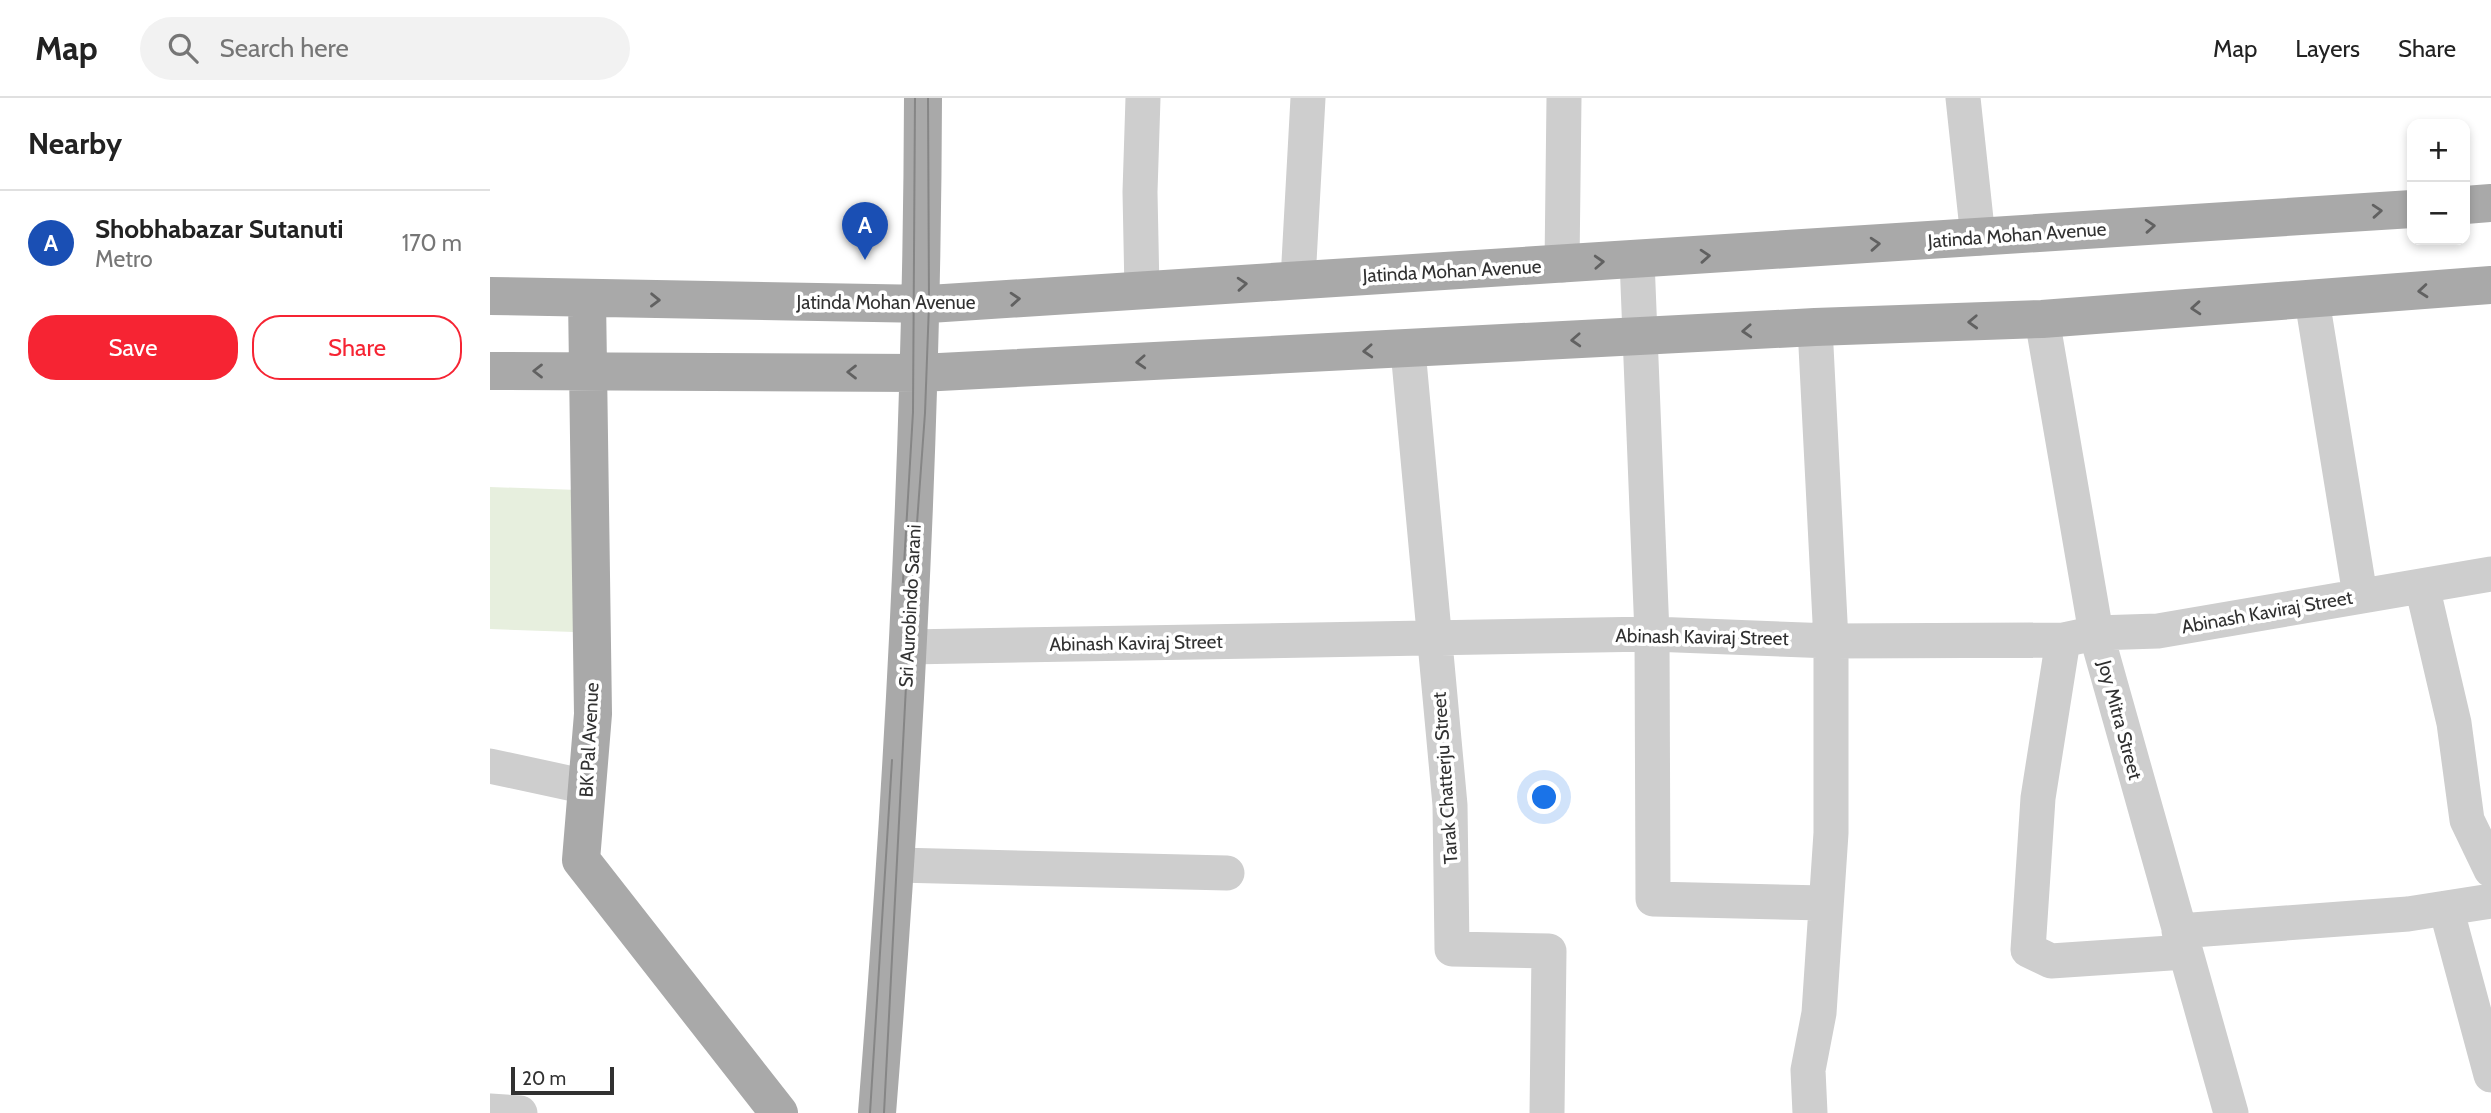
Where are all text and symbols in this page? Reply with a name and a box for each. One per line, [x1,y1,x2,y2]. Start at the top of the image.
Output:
search box [140,17,630,80]
text: Map [35,28,98,68]
icon: search [164,29,202,67]
text: Search here [220,32,349,64]
text: Map [2213,34,2257,63]
text: Layers [2295,34,2360,63]
text: Share [2398,34,2456,63]
map controls [2407,119,2470,245]
button: + [2407,119,2470,182]
text: Nearby [28,125,122,162]
button: − [2407,182,2470,245]
pin: A [842,202,888,260]
one-way arrow [2371,204,2382,219]
text: Shobhabazar Sutanuti [95,213,344,245]
street label: Jatinda Mohan Avenue [1926,217,2107,253]
one-way arrow [2145,219,2156,234]
text: A [44,229,58,257]
text: 170 m [402,229,462,257]
one-way arrow [1870,237,1881,252]
text: Metro [95,245,153,273]
one-way arrow [1699,249,1710,264]
street label: Jatinda Mohan Avenue [1361,255,1542,287]
one-way arrow [1594,255,1605,270]
one-way arrow [1237,277,1248,292]
one-way arrow [2417,283,2428,298]
street label: Jatinda Mohan Avenue [796,291,976,314]
one-way arrow [650,292,661,307]
one-way arrow [1010,292,1021,307]
one-way arrow [2190,301,2201,316]
one-way arrow [1968,314,1979,329]
button: Save [28,315,238,380]
button: Share [252,315,462,380]
one-way arrow [1741,323,1752,338]
one-way arrow [1570,333,1581,348]
one-way arrow [1362,344,1373,359]
one-way arrow [1135,354,1146,369]
one-way arrow [533,363,543,379]
one-way arrow [846,364,856,380]
street label: Sri Aurobindo Sarani [894,524,926,688]
street label: Abinash Kaviraj Street [2180,586,2355,638]
street label: Abinash Kaviraj Street [1615,624,1790,650]
street label: Abinash Kaviraj Street [1049,630,1224,656]
street label: Joy Mitra Street [2093,657,2147,783]
street label: BK Pal Avenue [575,682,604,798]
street label: Tarak Chatterju Street [1427,691,1462,865]
your location [1527,780,1561,814]
scale bar [511,1064,614,1096]
text: 20 m [522,1067,566,1090]

